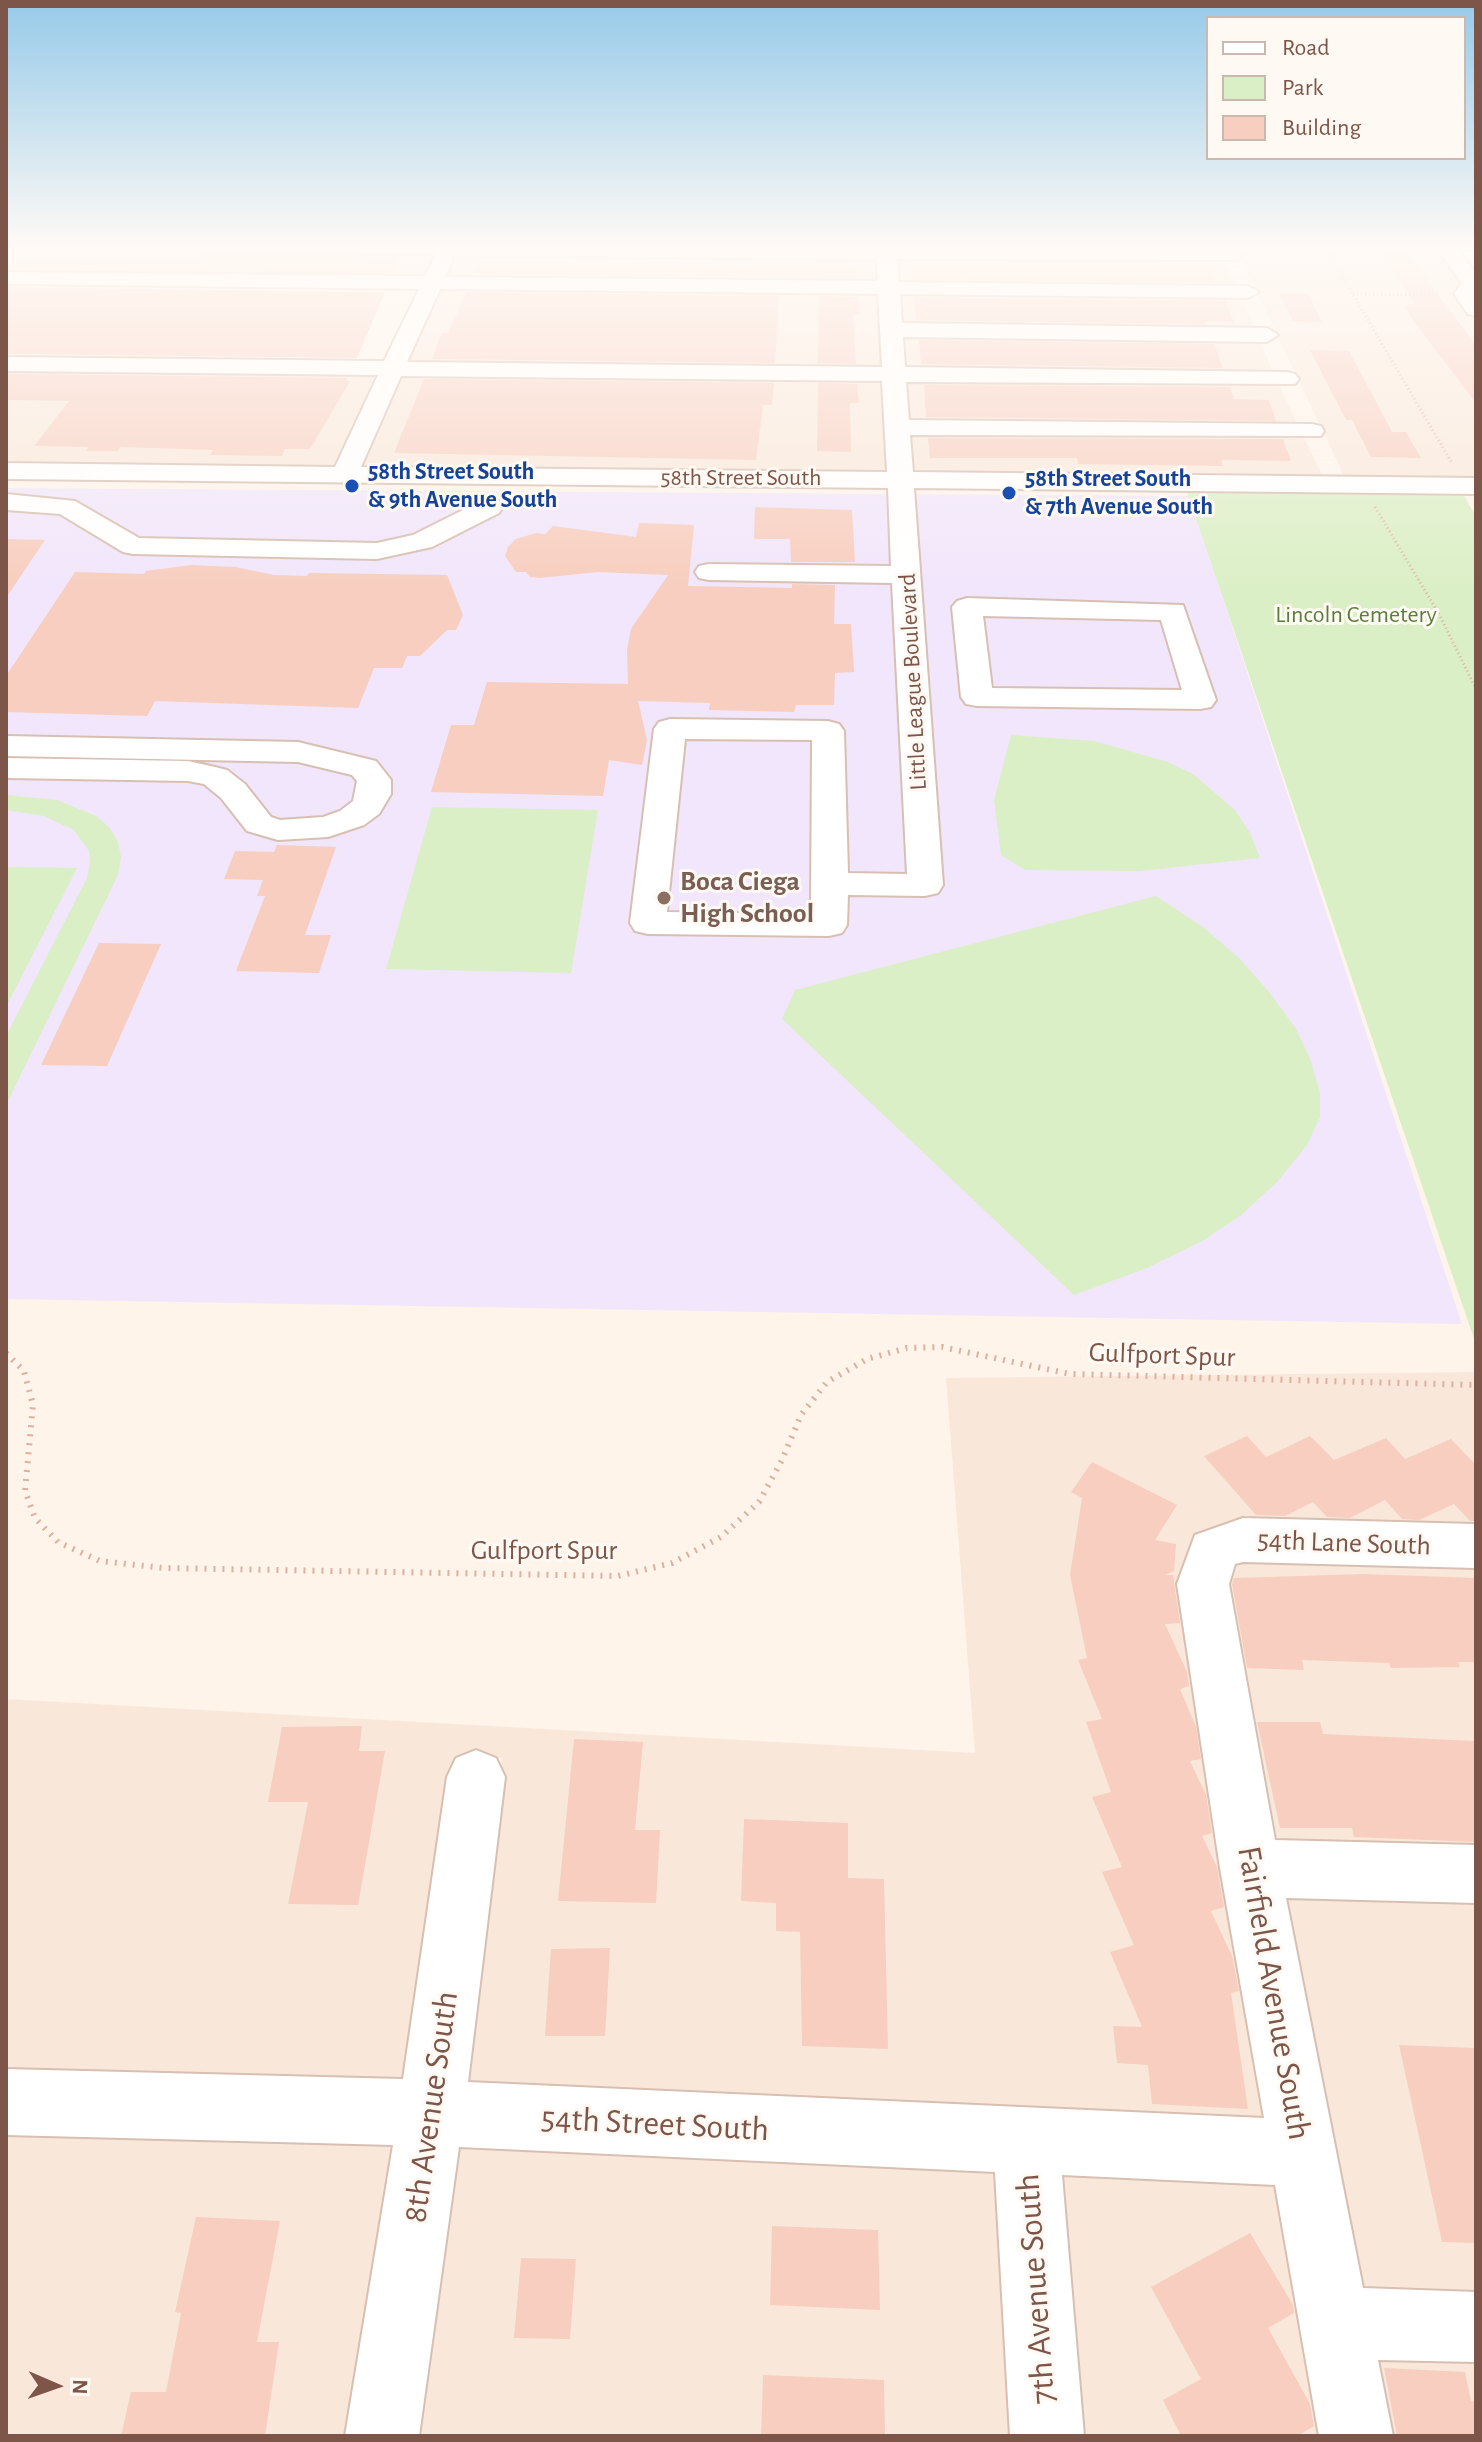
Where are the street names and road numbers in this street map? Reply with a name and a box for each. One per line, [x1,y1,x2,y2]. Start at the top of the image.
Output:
street label: 58th Street South [661,464,821,492]
street label: Little League Boulevard [893,573,933,791]
street label: Gulfport Spur [1088,1336,1236,1374]
street label: 54th Lane South [1257,1523,1431,1563]
street label: Gulfport Spur [471,1534,617,1568]
street label: Fairfield Avenue South [1228,1843,1320,2143]
street label: 8th Avenue South [395,1989,467,2225]
street label: 54th Street South [540,2098,770,2150]
street label: 7th Avenue South [1008,2172,1064,2406]

